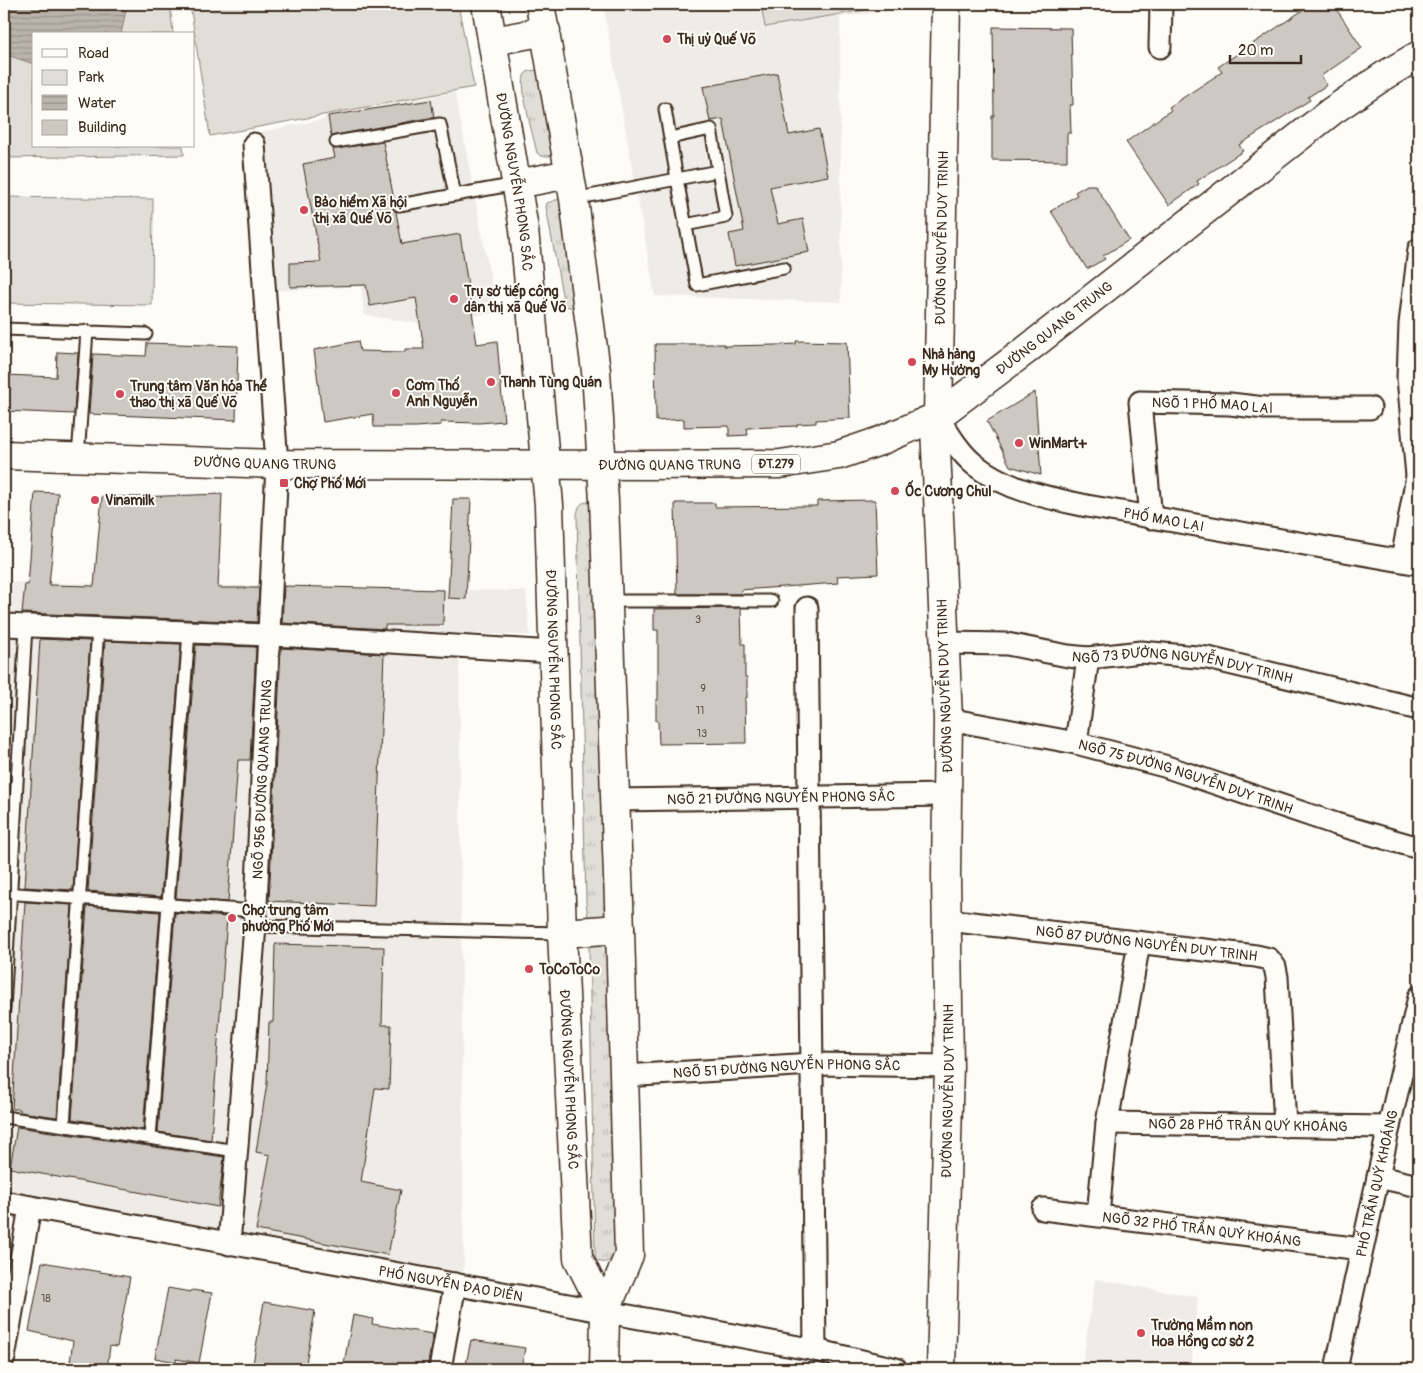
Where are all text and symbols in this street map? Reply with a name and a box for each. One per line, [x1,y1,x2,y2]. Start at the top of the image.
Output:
place label: Thị uỷ Quế Võ [676,30,756,48]
legend [32,32,195,148]
scale bar [1230,32,1302,64]
marker: Thị uỷ Quế Võ [661,33,673,45]
text: 20 m [1238,41,1273,60]
text: Road [78,44,109,63]
text: Park [78,68,105,87]
street label: ĐƯỜNG NGUYỄN PHONG SẮC [493,91,537,272]
text: Water [78,94,117,113]
text: Building [78,118,126,137]
street label: ĐƯỜNG NGUYỄN DUY TRINH [930,150,952,325]
place label: Bảo hiểm Xã hội thị xã Quế Võ [313,194,407,227]
marker: Bảo hiểm Xã hội thị xã Quế Võ [298,204,310,216]
street label: ĐƯỜNG QUANG TRUNG [992,277,1116,378]
place label: Trụ sở tiếp công dân thị xã Quế Võ [463,282,567,316]
marker: Trụ sở tiếp công dân thị xã Quế Võ [448,293,460,305]
place label: Nhà hàng My Hưởng [922,346,980,379]
marker: Nhà hàng My Hưởng [906,356,918,368]
place label: Thanh Tùng Quán [500,374,602,391]
place label: Cơm Thố Anh Nguyễn [406,376,478,410]
marker: Thanh Tùng Quán [485,376,497,388]
place label: Trung tâm Văn hóa Thể thao thị xã Quế Võ [129,378,268,411]
marker: Cơm Thố Anh Nguyễn [390,387,402,399]
marker: Trung tâm Văn hóa Thể thao thị xã Quế Võ [114,388,126,400]
street label: NGÕ 1 PHỐ MAO LẠI [1152,392,1273,417]
place label: WinMart+ [1029,435,1087,452]
marker: WinMart+ [1013,437,1025,449]
street label: ĐƯỜNG QUANG TRUNG [193,452,336,473]
road number: ĐT.279 [752,454,800,474]
street label: ĐƯỜNG QUANG TRUNG [598,455,741,474]
place label: Chợ Phố Mới [294,474,366,492]
marker: Chợ Phố Mới [278,477,290,489]
place label: Ốc Cương Chul [905,480,992,500]
marker: Ốc Cương Chul [889,485,901,497]
place label: Vinamilk [105,492,154,509]
marker: Vinamilk [89,494,101,506]
street label: PHỐ MAO LẠI [1122,504,1205,535]
street label: ĐƯỜNG NGUYỄN PHONG SẮC [542,569,567,750]
street label: ĐƯỜNG NGUYỄN DUY TRINH [930,599,957,773]
house number: 3 [695,613,701,626]
street label: NGÕ 73 ĐƯỜNG NGUYỄN DUY TRINH [1071,642,1295,687]
street label: NGÕ 956 ĐƯỜNG QUANG TRUNG [249,679,275,880]
house number: 9 [700,682,706,695]
house number: 11 [696,704,704,717]
house number: 13 [697,727,707,740]
street label: NGÕ 75 ĐƯỜNG NGUYỄN DUY TRINH [1077,736,1295,817]
street label: NGÕ 21 ĐƯỜNG NGUYỄN PHONG SẮC [667,785,895,808]
place label: Chợ trung tâm phường Phố Mới [242,902,334,935]
marker: Chợ trung tâm phường Phố Mới [226,912,238,924]
street label: NGÕ 87 ĐƯỜNG NGUYỄN DUY TRINH [1035,922,1259,965]
place label: ToCoToCo [538,961,600,978]
marker: ToCoToCo [523,963,535,975]
street label: ĐƯỜNG NGUYỄN PHONG SẮC [556,989,584,1170]
street label: ĐƯỜNG NGUYỄN DUY TRINH [937,1004,958,1178]
street label: NGÕ 51 ĐƯỜNG NGUYỄN PHONG SẮC [672,1052,901,1081]
street label: PHỐ TRẦN QUÝ KHOÁNG [1352,1108,1401,1259]
street label: NGÕ 28 PHỐ TRẦN QUÝ KHOÁNG [1148,1113,1348,1135]
street label: NGÕ 32 PHỐ TRẦN QUÝ KHOÁNG [1101,1208,1302,1250]
street label: PHỐ NGUYỄN ĐẠO DIỄN [377,1262,524,1305]
house number: 18 [41,1292,51,1305]
place label: Trường Mầm non Hoa Hồng cơ sở 2 [1150,1315,1254,1350]
marker: Trường Mầm non Hoa Hồng cơ sở 2 [1135,1327,1147,1339]

